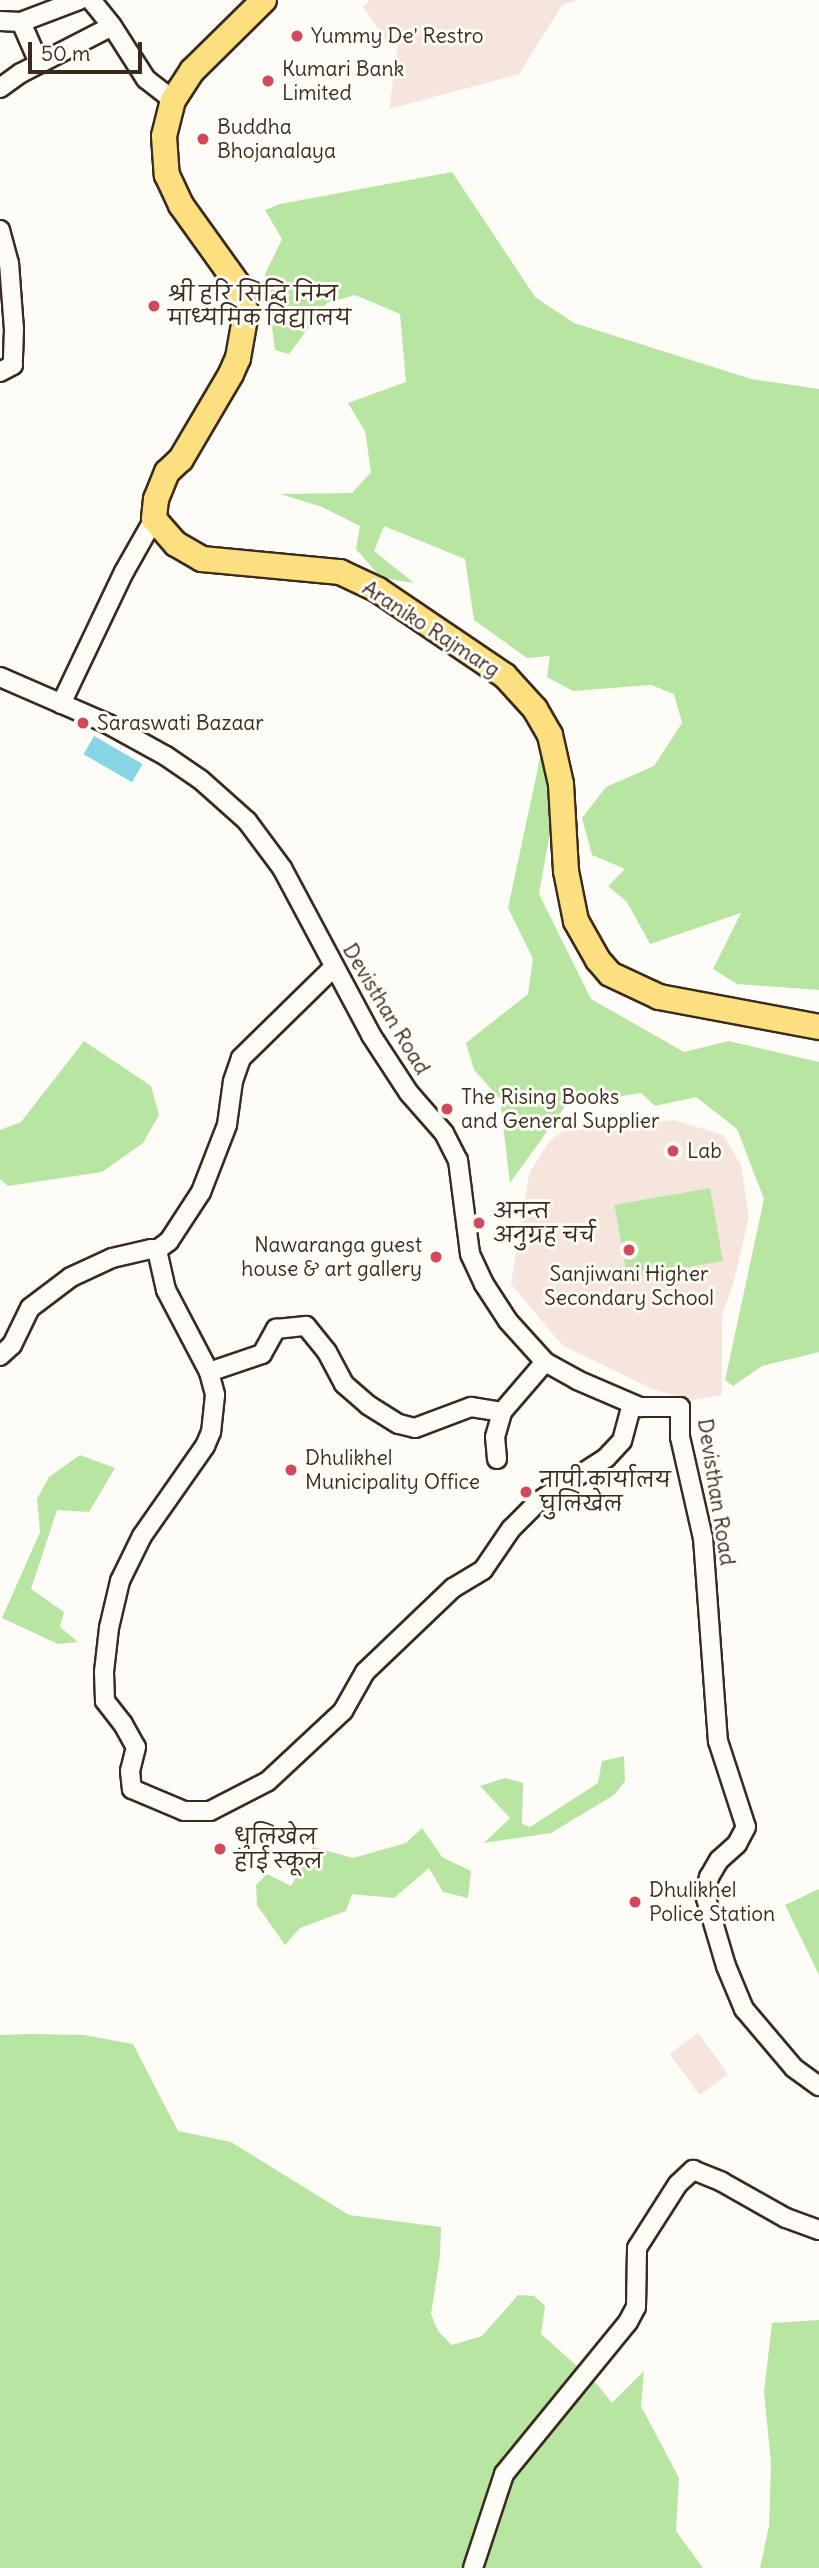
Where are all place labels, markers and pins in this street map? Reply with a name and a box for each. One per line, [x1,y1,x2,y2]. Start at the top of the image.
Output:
place label: Yummy De' Restro [311,23,484,49]
marker: Yummy De' Restro [289,28,305,44]
place label: Kumari Bank Limited [282,56,404,106]
marker: Kumari Bank Limited [260,73,276,89]
place label: Buddha Bhojanalaya [217,114,336,164]
marker: Buddha Bhojanalaya [195,131,211,147]
place label: श्री हरि सिद्धि निम्न माध्यमिक विद्यालय [168,281,351,331]
marker: श्री हरि सिद्धि निम्न माध्यमिक विद्यालय [146,298,162,314]
place label: Saraswati Bazaar [97,710,264,736]
marker: Saraswati Bazaar [75,715,91,731]
place label: The Rising Books and General Supplier [461,1084,660,1134]
marker: The Rising Books and General Supplier [439,1101,455,1117]
place label: Lab [687,1138,722,1164]
marker: Lab [665,1143,681,1159]
place label: अनन्त अनुग्रह चर्च [493,1198,596,1248]
marker: अनन्त अनुग्रह चर्च [471,1215,487,1231]
place label: Nawaranga guest house & art gallery [241,1232,422,1282]
marker: Sanjiwani Higher Secondary School [621,1242,637,1258]
marker: Nawaranga guest house & art gallery [428,1249,444,1265]
place label: Sanjiwani Higher Secondary School [544,1261,714,1311]
place label: Dhulikhel Municipality Office [305,1445,480,1495]
marker: Dhulikhel Municipality Office [283,1462,299,1478]
place label: नापी कार्यालय घुलिखेल [540,1467,671,1517]
marker: नापी कार्यालय घुलिखेल [518,1484,534,1500]
place label: धुलिखेल हाई स्कूल [234,1824,323,1874]
marker: धुलिखेल हाई स्कूल [212,1841,228,1857]
place label: Dhulikhel Police Station [649,1877,775,1927]
marker: Dhulikhel Police Station [627,1894,643,1910]

